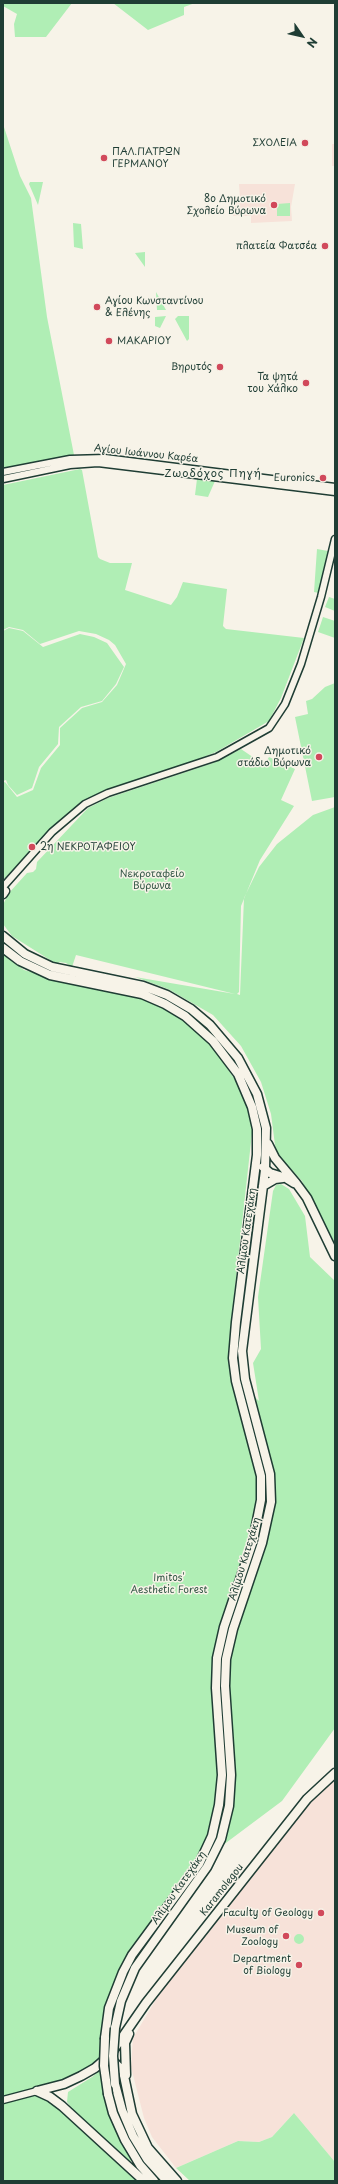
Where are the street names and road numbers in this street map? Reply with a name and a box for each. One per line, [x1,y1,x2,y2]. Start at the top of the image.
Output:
street label: Αγίου Ιωάννου Καρέα [93,443,199,465]
street label: Αλίμου Κατεχάκη [235,1187,259,1275]
street label: Αλίμου Κατεχάκη [227,1516,263,1602]
street label: Αλίμου Κατεχάκη [149,1849,209,1927]
street label: Karamolegou [198,1862,246,1918]

